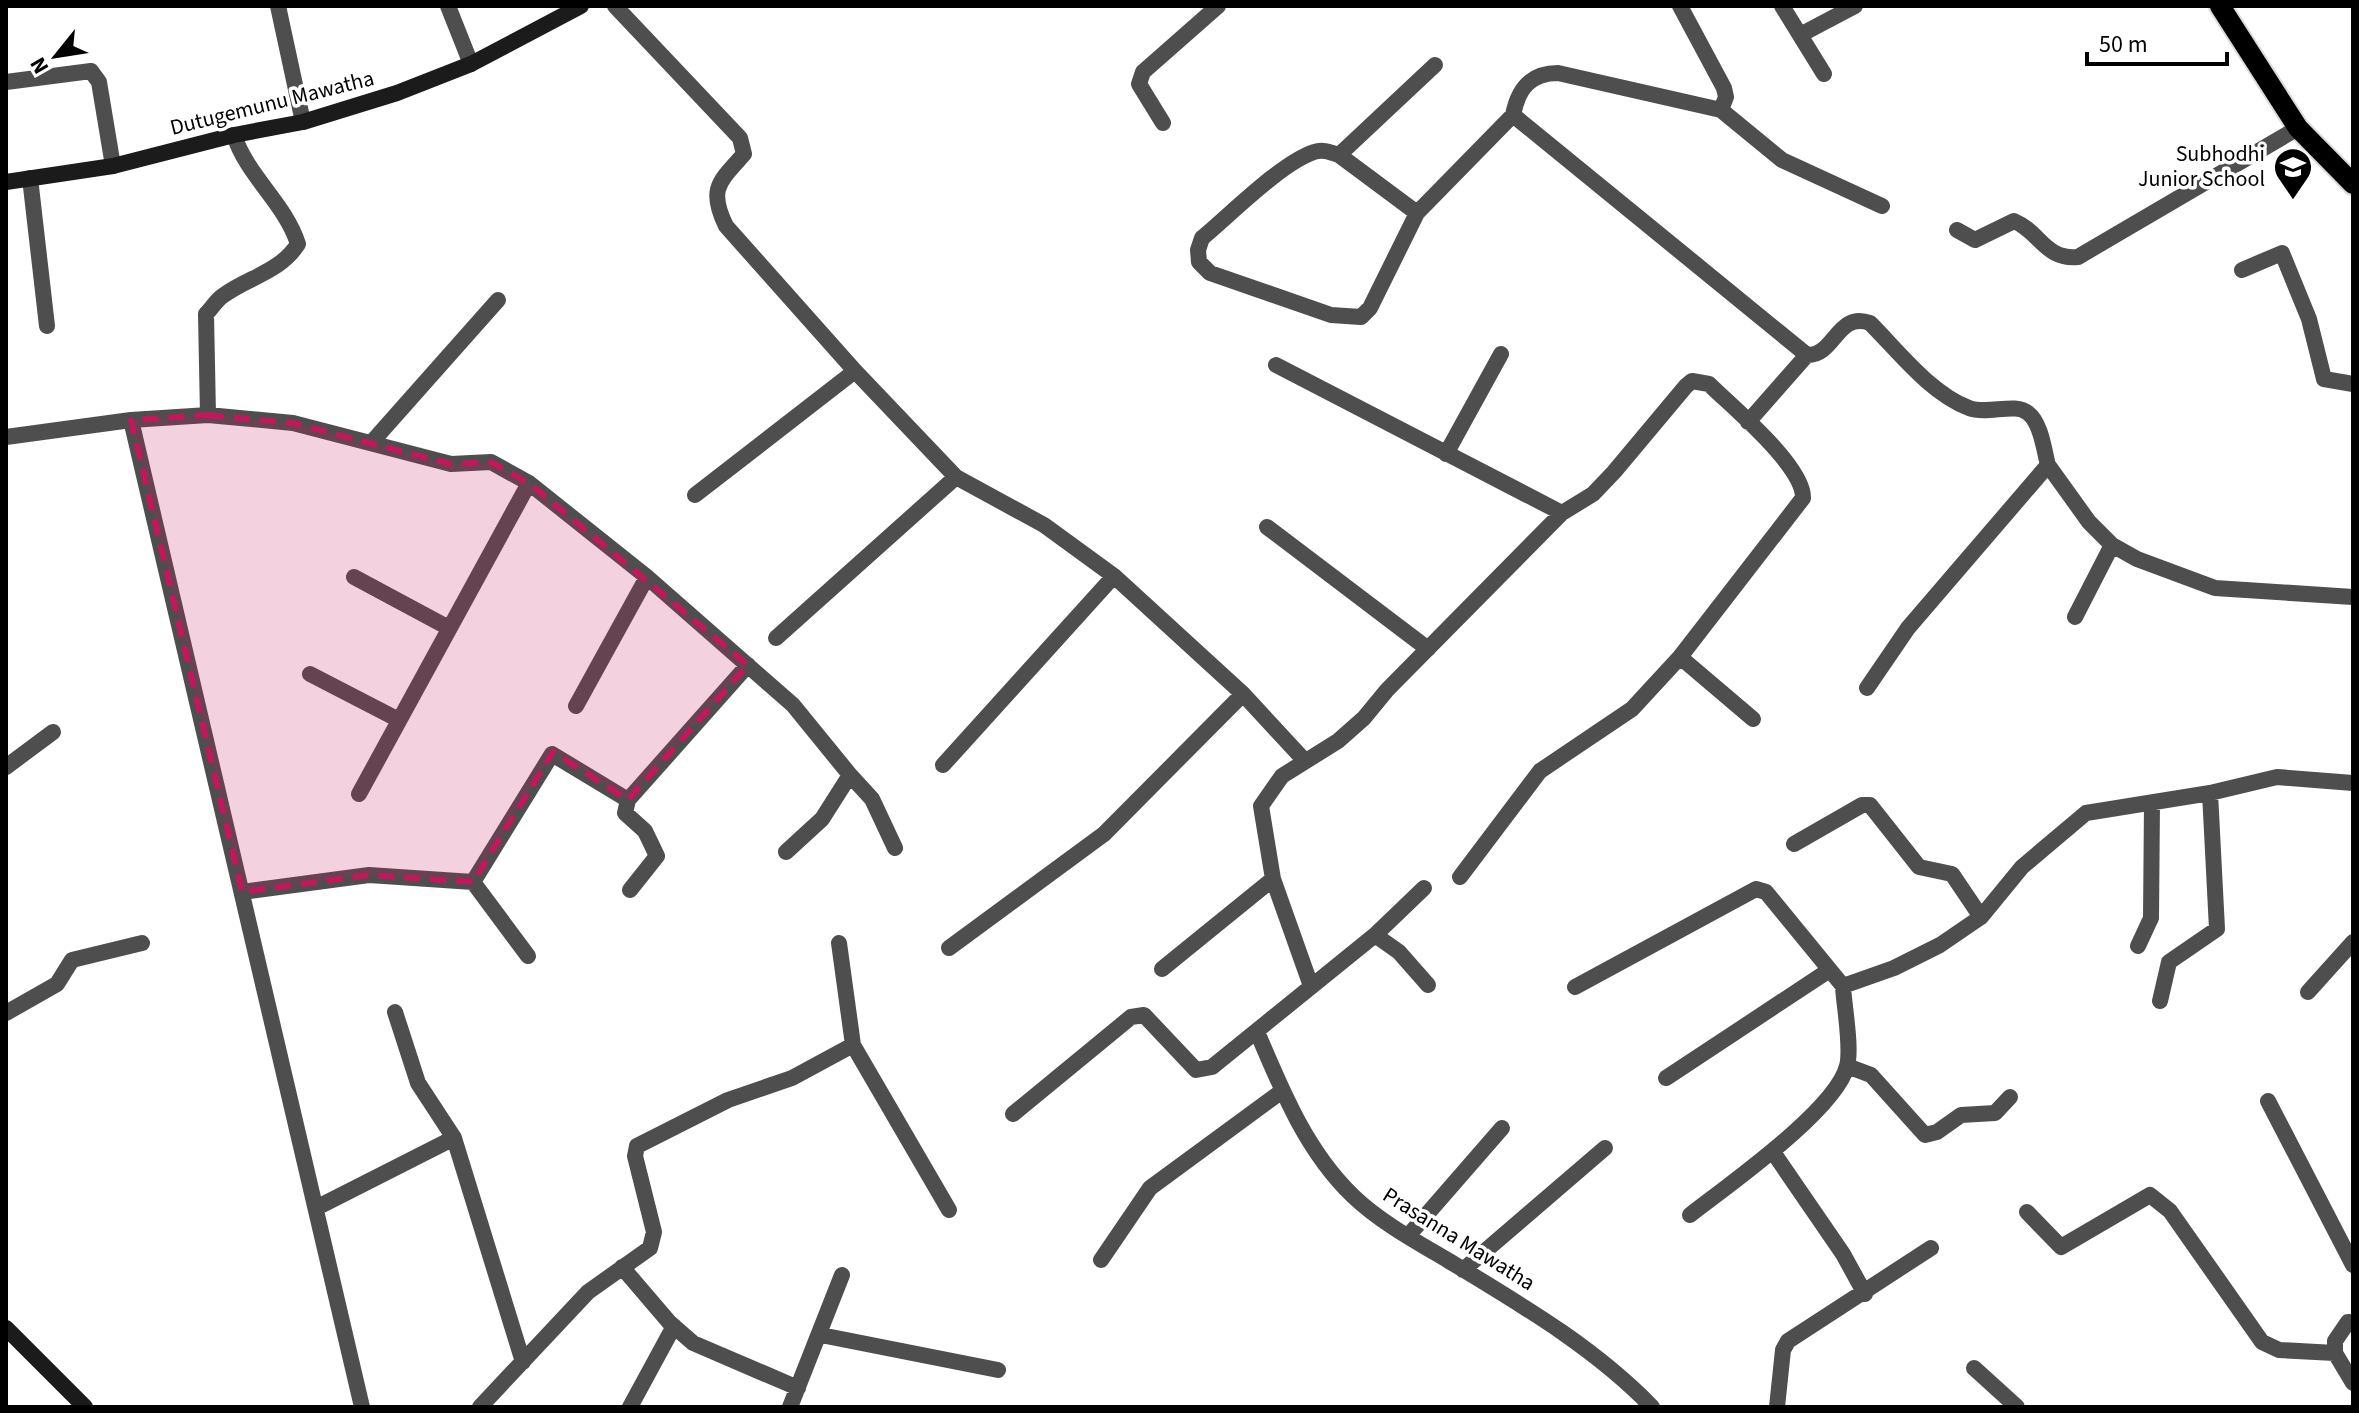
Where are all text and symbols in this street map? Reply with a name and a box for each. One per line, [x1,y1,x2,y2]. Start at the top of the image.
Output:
north arrow [16,16,96,96]
scale bar [2087,16,2227,66]
text: 50 m [2099,27,2148,62]
text: N [22,51,57,80]
street label: Dutugemunu Mawatha [167,62,377,144]
place label: Subhodhi Junior School [2138,138,2265,195]
school or university icon: Subhodhi Junior School [2272,146,2314,201]
street label: Prasanna Mawatha [1377,1179,1541,1299]

